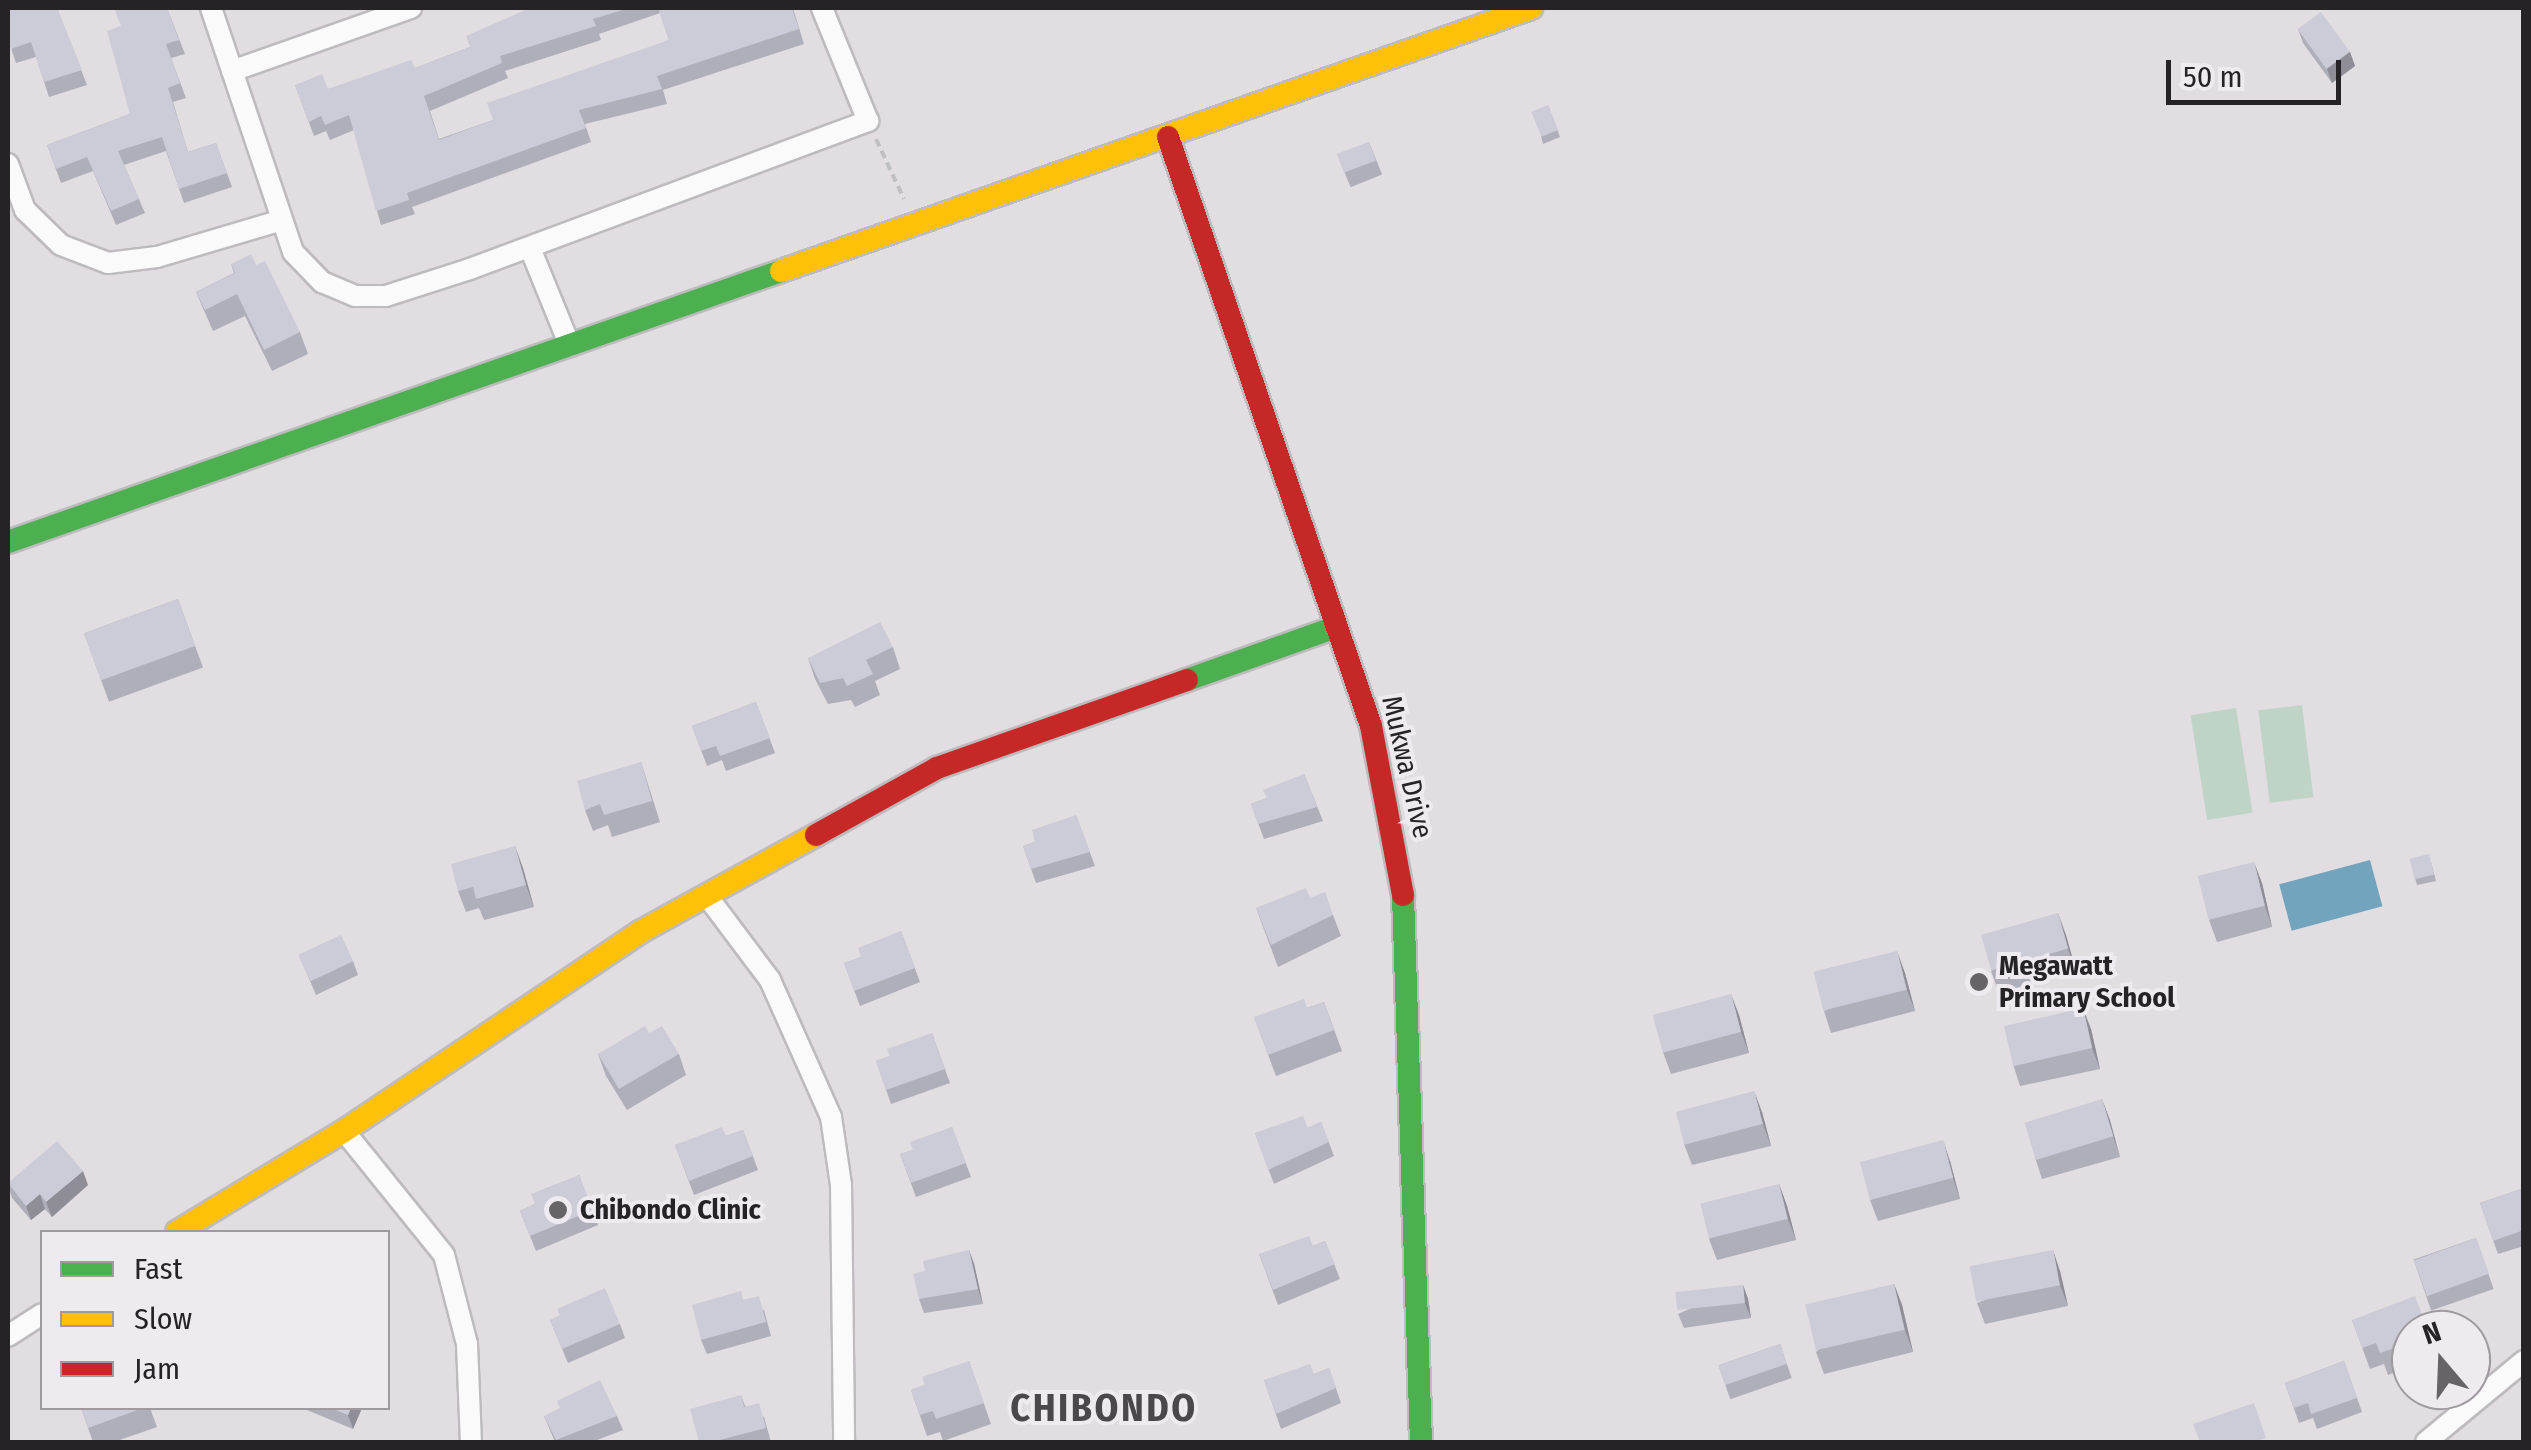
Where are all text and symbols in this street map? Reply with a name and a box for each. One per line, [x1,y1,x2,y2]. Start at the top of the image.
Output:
scale bar [2171,40,2346,102]
text: 50 m [2183,59,2243,95]
street label: Mukwa Drive [1374,693,1440,841]
place label: Megawatt Primary School [1999,949,2175,1015]
marker: Megawatt Primary School [1968,971,1990,993]
place label: Chibondo Clinic [580,1193,761,1227]
marker: Chibondo Clinic [545,1197,571,1223]
legend [40,1230,390,1410]
text: Fast [134,1251,182,1287]
text: Slow [134,1301,192,1337]
north arrow [2391,1310,2491,1410]
text: N [2418,1315,2445,1351]
text: Jam [134,1351,180,1387]
district label: CHIBONDO [1010,1386,1198,1432]

